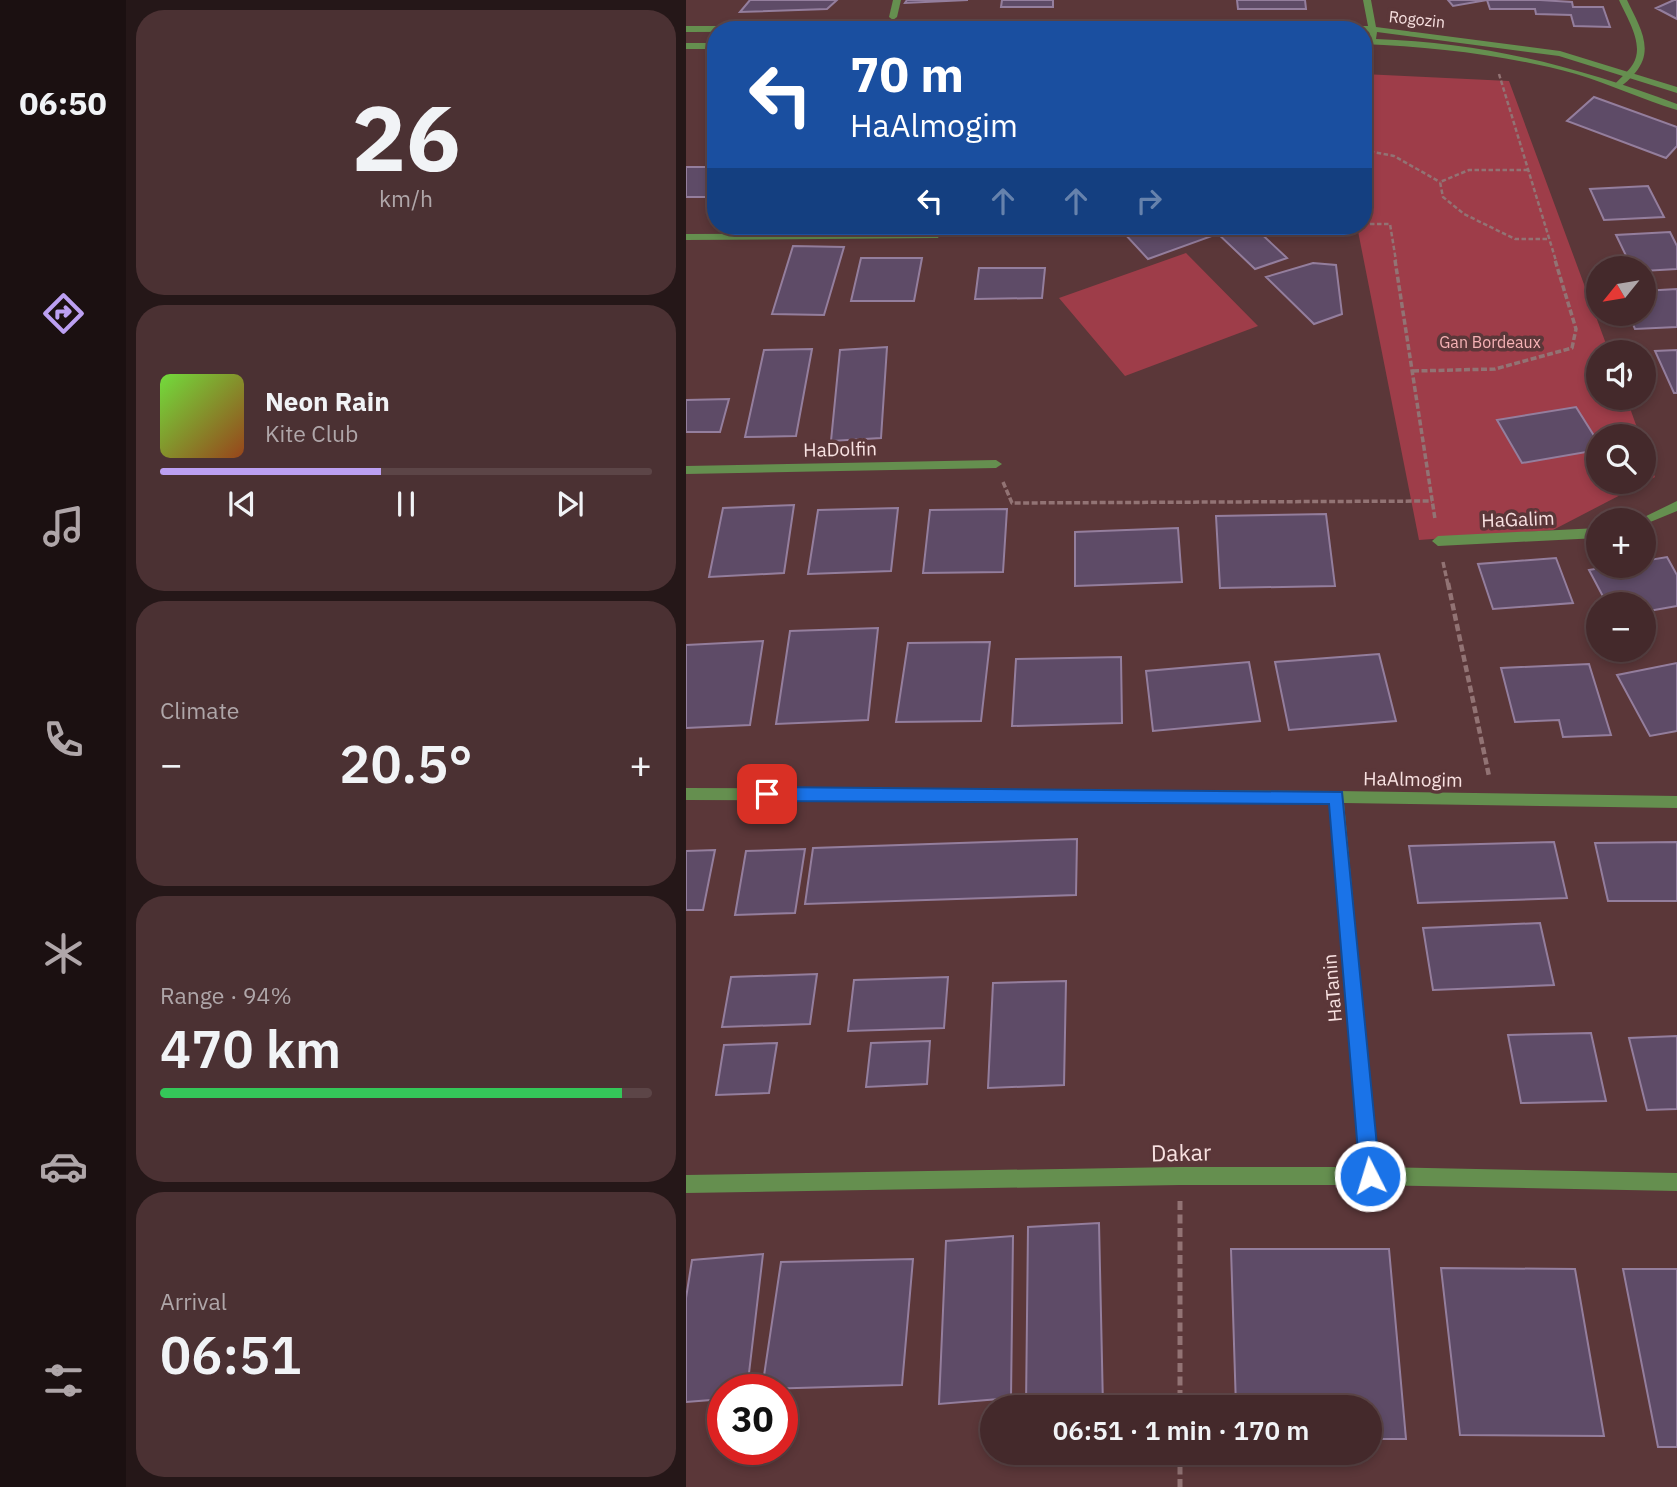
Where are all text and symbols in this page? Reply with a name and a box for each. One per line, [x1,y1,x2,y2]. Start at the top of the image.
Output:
street label: Rogozin [1388,6,1446,32]
text: 70 m [850,42,964,105]
icon: left [735,49,826,140]
text: 26 [351,78,461,196]
text: 06:50 [19,82,107,124]
text: HaAlmogim [850,104,1018,146]
icon: left [911,182,949,220]
icon: ahead [984,182,1022,220]
icon: ahead [1057,182,1095,220]
icon: right [1130,182,1168,220]
text: km/h [379,183,433,213]
north arrow [1586,256,1656,326]
map controls [1586,256,1656,662]
icon: directions [39,289,88,338]
park label: Gan Bordeaux [1439,332,1541,352]
button: sound [1586,340,1656,410]
text: Neon Rain [265,384,390,418]
text: Kite Club [265,418,358,448]
button: search [1586,424,1656,494]
street label: HaDolfin [803,436,877,462]
icon: previous [223,485,261,523]
icon: pause [387,485,425,523]
icon: next [551,485,589,523]
icon: music [39,502,88,551]
street label: HaGalim [1481,506,1555,532]
button: + [1586,508,1656,578]
button: − [1586,592,1656,662]
text: Climate [160,695,239,725]
icon: phone [39,715,88,764]
text: 20.5° [339,730,473,797]
text: − [160,739,183,788]
text: + [629,739,652,788]
pin [737,764,797,824]
street label: HaAlmogim [1363,766,1463,792]
icon: arrive [748,775,786,813]
icon: climate [39,929,88,978]
street label: HaTanin [1317,953,1347,1023]
text: Range · 94% [160,980,292,1010]
text: 470 km [160,1015,341,1082]
street label: Dakar [1151,1136,1212,1168]
position arrow [1333,1139,1407,1213]
icon: car [39,1142,88,1191]
text: Arrival [160,1286,227,1316]
text: 06:51 [160,1321,301,1388]
icon: filters [39,1356,88,1405]
speed limit sign: 30 [707,1374,798,1465]
text: 06:51 · 1 min · 170 m [1053,1413,1309,1447]

